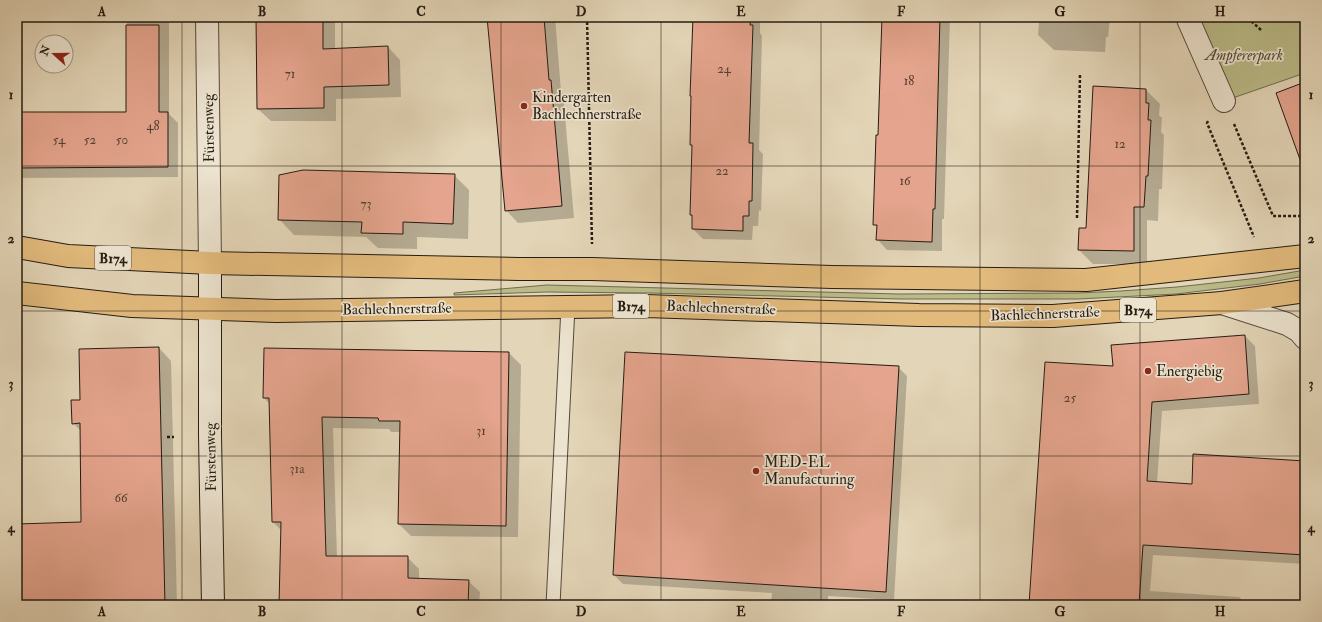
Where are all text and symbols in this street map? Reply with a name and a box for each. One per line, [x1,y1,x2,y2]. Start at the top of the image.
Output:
text: A [97,4,107,20]
text: B [258,4,266,20]
text: C [416,4,426,20]
text: D [576,4,587,20]
text: E [736,4,746,20]
text: F [897,4,906,20]
text: G [1055,4,1066,20]
text: H [1215,4,1226,20]
north arrow [34,34,74,74]
text: N [37,43,53,58]
park label: Ampfererpark [1203,46,1283,65]
house number: 24 [717,61,732,77]
house number: 71 [285,66,296,82]
house number: 18 [904,73,914,89]
text: 1 [9,87,14,103]
text: 1 [1309,87,1314,103]
place label: Kindergarten Bachlechnerstraße [532,88,642,124]
street label: Fürstenweg [199,93,219,163]
marker: Kindergarten Bachlechnerstraße [519,101,529,111]
house number: 48 [146,118,160,134]
house number: 54 [53,132,66,148]
house number: 52 [84,132,97,148]
house number: 50 [116,132,128,148]
house number: 12 [1114,136,1126,152]
house number: 22 [715,163,729,179]
house number: 16 [899,173,912,189]
house number: 73 [361,196,371,212]
text: 2 [8,231,15,247]
text: 2 [1308,231,1315,247]
road number: B174 [95,246,131,270]
road number: B174 [613,294,649,318]
street label: Bachlechnerstraße [666,297,776,319]
road number: B174 [1120,298,1156,322]
street label: Bachlechnerstraße [342,299,452,319]
street label: Bachlechnerstraße [990,303,1100,325]
place label: Energiebig [1156,362,1223,381]
marker: Energiebig [1143,366,1153,376]
text: 3 [9,376,14,392]
text: 3 [1309,376,1314,392]
house number: 25 [1064,390,1076,406]
street label: Fürstenweg [201,422,221,492]
house number: 31 [476,423,486,439]
place label: MED-EL Manufacturing [764,453,855,489]
house number: 31a [290,461,305,477]
marker: MED-EL Manufacturing [751,466,761,476]
house number: 66 [114,490,129,506]
text: 4 [6,520,15,536]
text: 4 [1306,520,1315,536]
text: A [97,604,107,620]
text: B [258,604,266,620]
text: C [416,604,426,620]
text: D [576,604,587,620]
text: E [736,604,746,620]
text: F [897,604,906,620]
text: G [1055,604,1066,620]
text: H [1215,604,1226,620]

